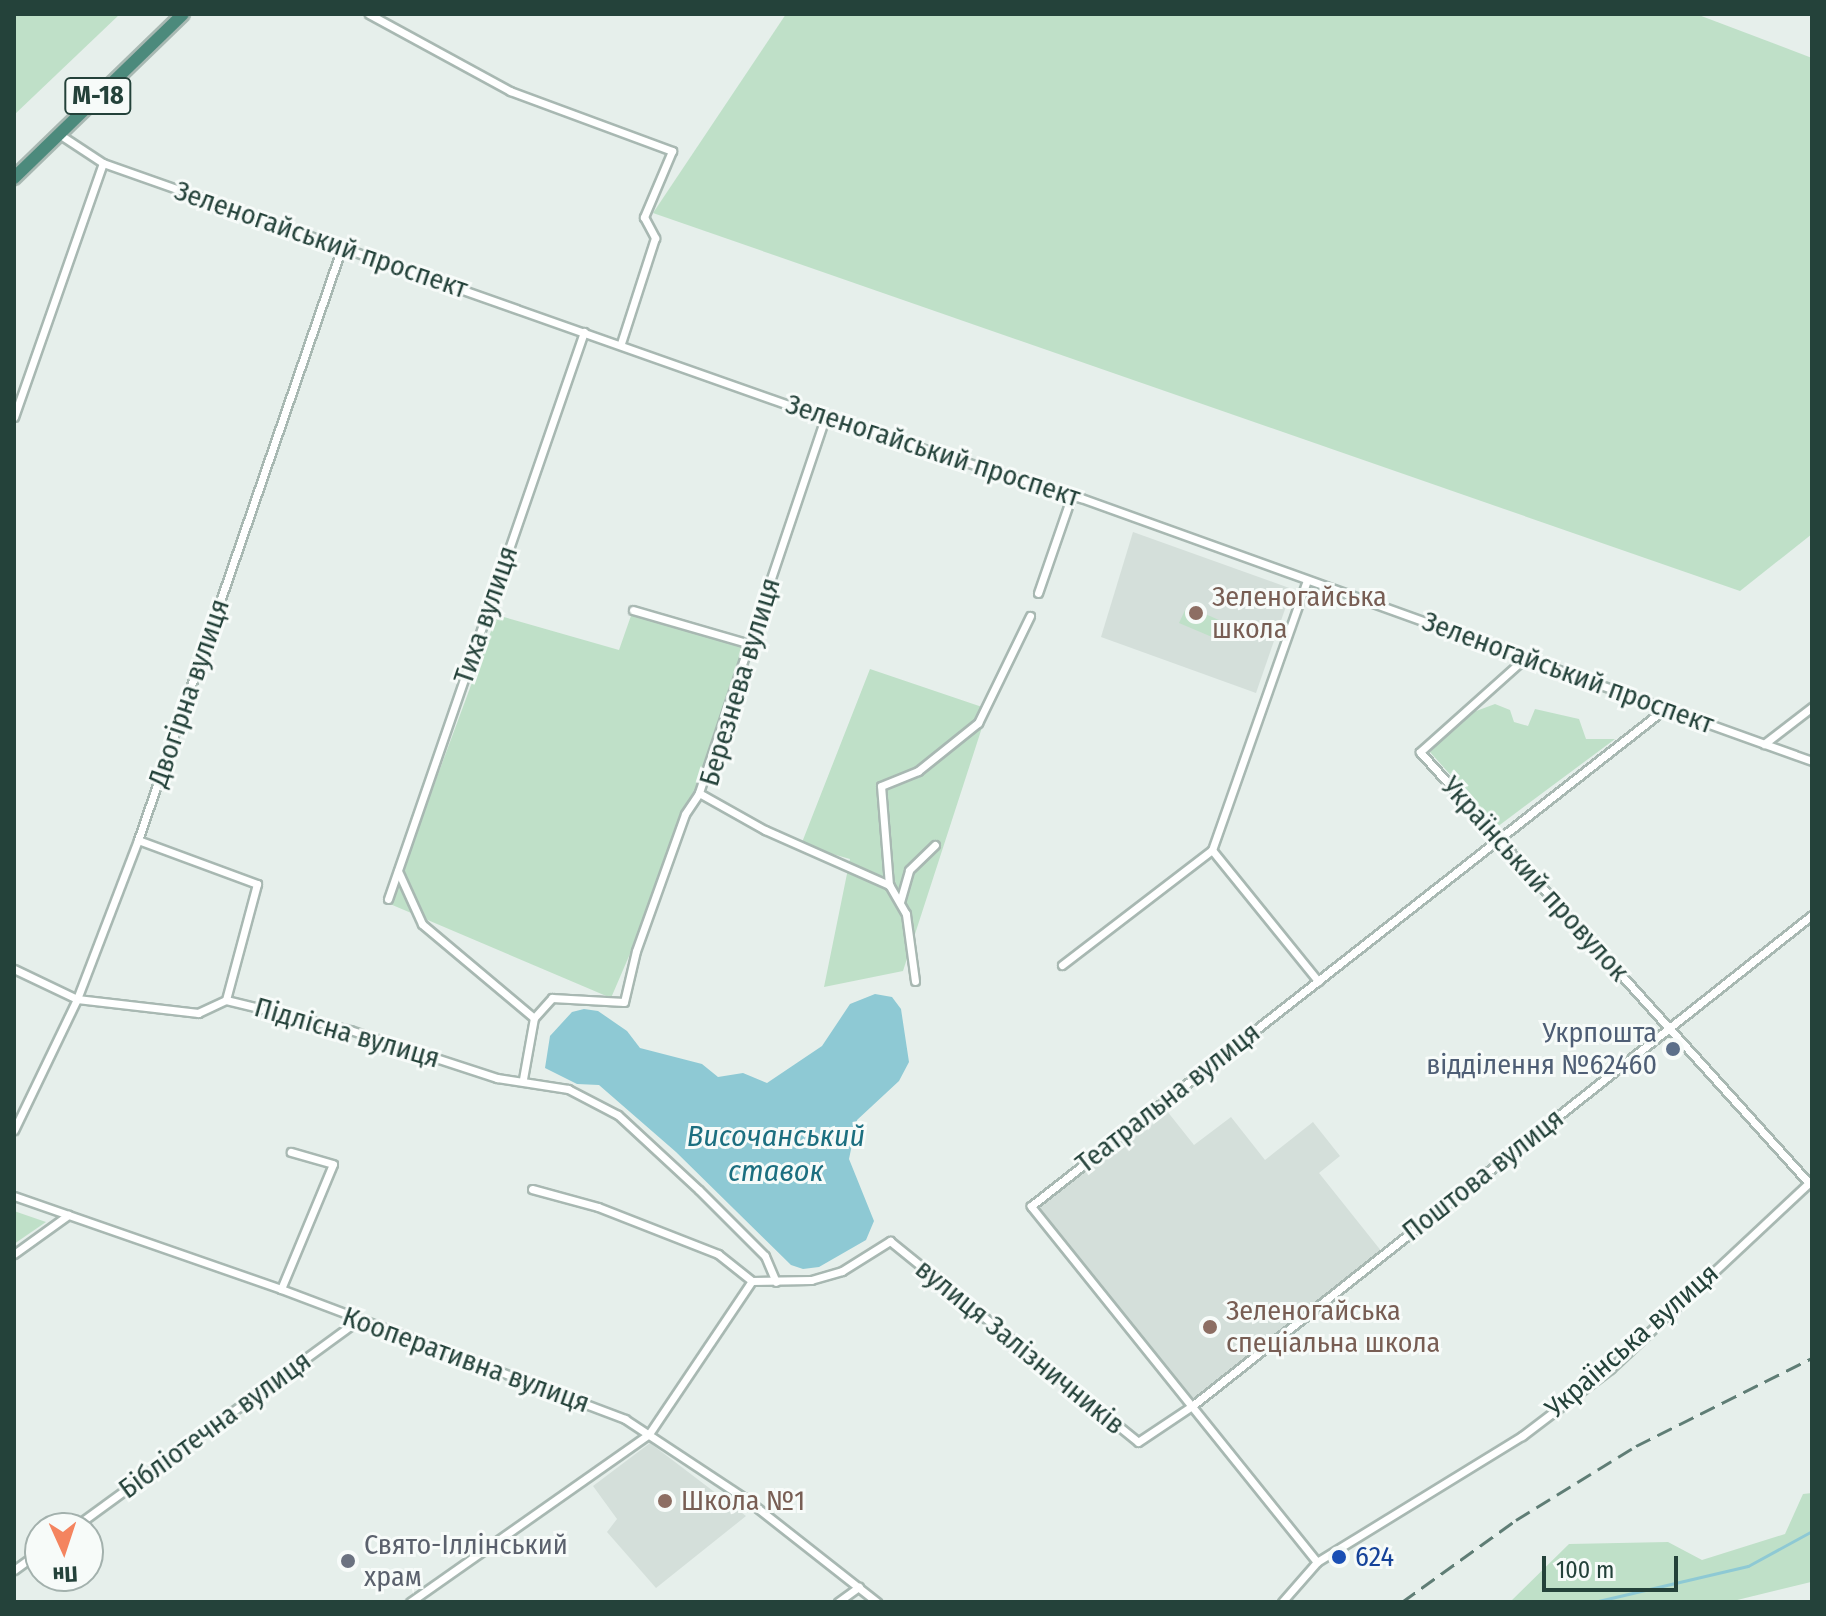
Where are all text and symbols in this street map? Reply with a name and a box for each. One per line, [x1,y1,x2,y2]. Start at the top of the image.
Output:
road number: М-18 [64,74,132,118]
street label: Зеленогайський проспект [170,174,472,306]
street label: Зеленогайський проспект [782,387,1084,515]
street label: Тиха вулиця [447,542,525,688]
street label: Березнева вулиця [692,574,788,790]
place label: Зеленогайська школа [1212,580,1387,646]
street label: Двогірна вулиця [141,595,237,791]
marker: Зеленогайська школа [1187,604,1205,622]
street label: Зеленогайський проспект [1418,605,1718,741]
street label: Український провулок [1434,770,1636,988]
street label: Підлісна вулиця [251,991,443,1075]
street label: Театральна вулиця [1069,1016,1267,1180]
place label: Укрпошта відділення №62460 [1426,1016,1657,1082]
marker: Укрпошта відділення №62460 [1664,1040,1682,1058]
street label: Поштова вулиця [1396,1102,1570,1248]
water label: Височанський ставок [687,1118,865,1188]
street label: вулиця Залізничників [909,1252,1131,1442]
street label: Українська вулиця [1539,1257,1725,1425]
place label: Зеленогайська спеціальна школа [1226,1294,1440,1360]
street label: Кооперативна вулиця [338,1300,594,1420]
marker: Зеленогайська спеціальна школа [1201,1318,1219,1336]
street label: Бібліотечна вулиця [112,1344,318,1506]
place label: Школа №1 [681,1484,805,1518]
marker: Школа №1 [656,1492,674,1510]
north arrow [24,1512,104,1592]
place label: Свято-Іллінський храм [364,1528,568,1594]
place label: 624 [1355,1540,1394,1574]
scale bar [1546,1540,1682,1590]
marker: 624 [1330,1548,1348,1566]
marker: Свято-Іллінський храм [339,1552,357,1570]
text: 100 m [1556,1556,1614,1584]
text: Пн [52,1560,78,1589]

